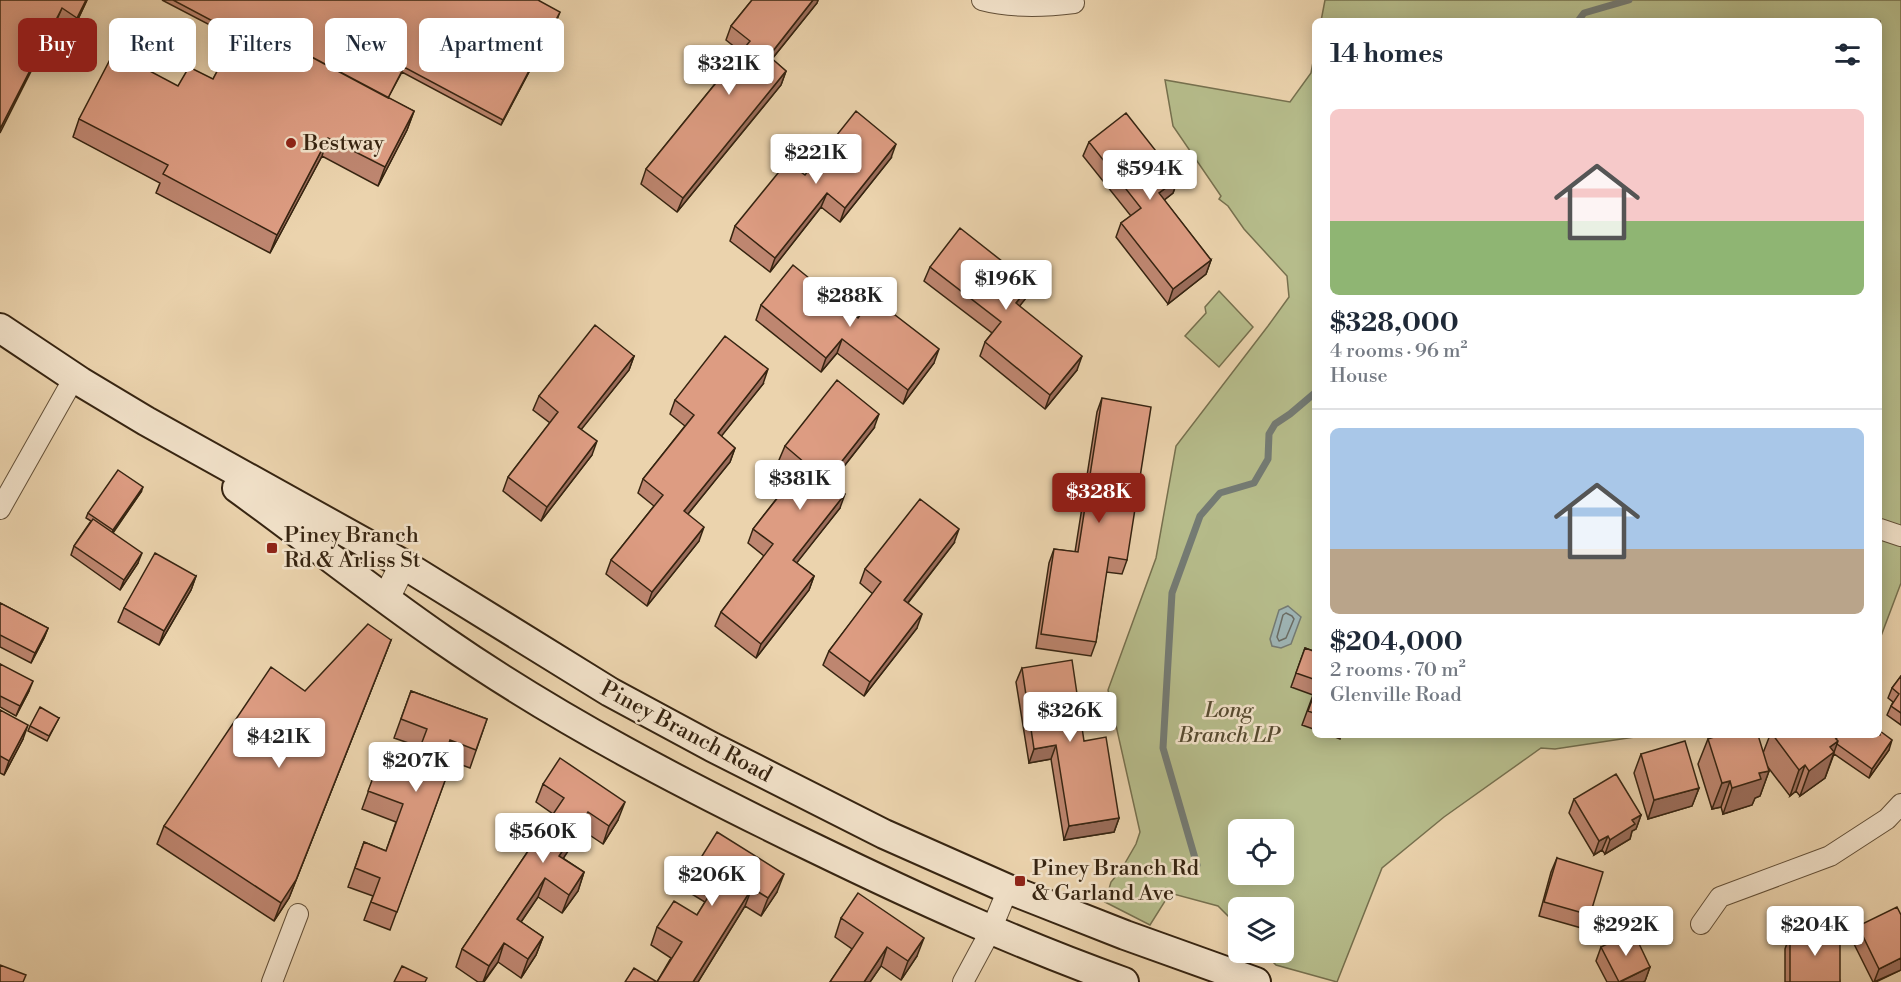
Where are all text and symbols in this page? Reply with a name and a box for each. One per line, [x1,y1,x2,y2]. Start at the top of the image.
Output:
chip: Buy [18,18,97,72]
chip: Rent [109,18,196,72]
chip: Filters [208,18,313,72]
chip: New [325,18,407,72]
chip: Apartment [419,18,564,72]
text: 14 homes [1330,38,1443,70]
icon: filters [1831,38,1864,71]
pin: $321K [687,45,771,96]
text: $321K [698,52,760,77]
place label: Bestway [302,130,384,157]
pin: $221K [774,134,858,185]
marker: Bestway [284,136,298,150]
text: $221K [785,141,847,166]
icon: home [1543,148,1651,256]
pin: $594K [1108,150,1192,201]
text: $594K [1117,157,1183,182]
pin: $196K [964,260,1048,311]
text: $196K [975,267,1037,292]
pin: $288K [808,277,892,328]
text: $288K [817,284,883,309]
text: $328,000 [1330,307,1459,339]
text: 4 rooms · 96 m² [1330,339,1468,364]
text: House [1330,364,1388,389]
pin: $381K [758,460,842,511]
text: $381K [769,467,831,492]
icon: home [1543,467,1651,575]
pin: $328K [1057,473,1141,524]
text: $328K [1066,480,1132,505]
place label: Piney Branch Rd & Arliss St [284,522,421,574]
marker: Piney Branch Rd & Arliss St [265,541,279,555]
text: $204,000 [1330,626,1463,658]
text: 2 rooms · 70 m² [1330,658,1466,683]
street label: Piney Branch Road [596,675,777,789]
text: Glenville Road [1330,683,1462,708]
pin: $326K [1028,692,1112,743]
park label: Long Branch LP [1177,697,1281,749]
text: $326K [1037,699,1103,724]
pin: $421K [237,718,321,769]
text: $421K [247,725,311,750]
pin: $207K [374,742,458,793]
text: $207K [383,749,449,774]
pin: $560K [501,813,585,864]
map controls [1228,819,1294,963]
button: locate [1228,819,1294,885]
text: $560K [509,820,577,845]
place label: Piney Branch Rd & Garland Ave [1032,855,1200,907]
pin: $206K [670,856,754,907]
text: $206K [678,863,746,888]
marker: Piney Branch Rd & Garland Ave [1013,874,1027,888]
button: layers [1228,897,1294,963]
pin: $292K [1584,906,1668,957]
pin: $204K [1773,906,1857,957]
text: $292K [1593,913,1659,938]
text: $204K [1781,913,1849,938]

